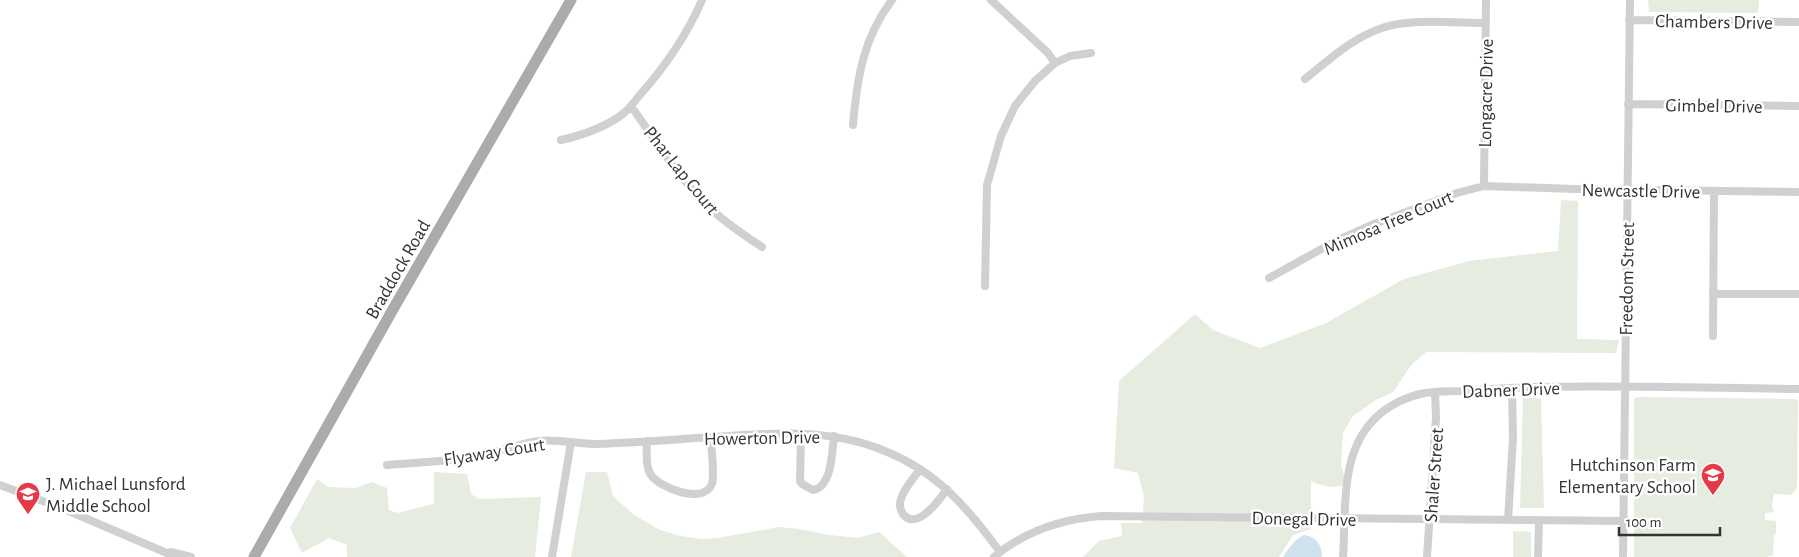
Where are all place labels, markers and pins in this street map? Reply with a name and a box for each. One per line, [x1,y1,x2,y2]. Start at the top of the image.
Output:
place label: Hutchinson Farm Elementary School [1558,456,1696,497]
school or university icon: Hutchinson Farm Elementary School [1700,462,1726,496]
place label: J. Michael Lunsford Middle School [46,475,186,516]
school or university icon: J. Michael Lunsford Middle School [15,481,41,515]

